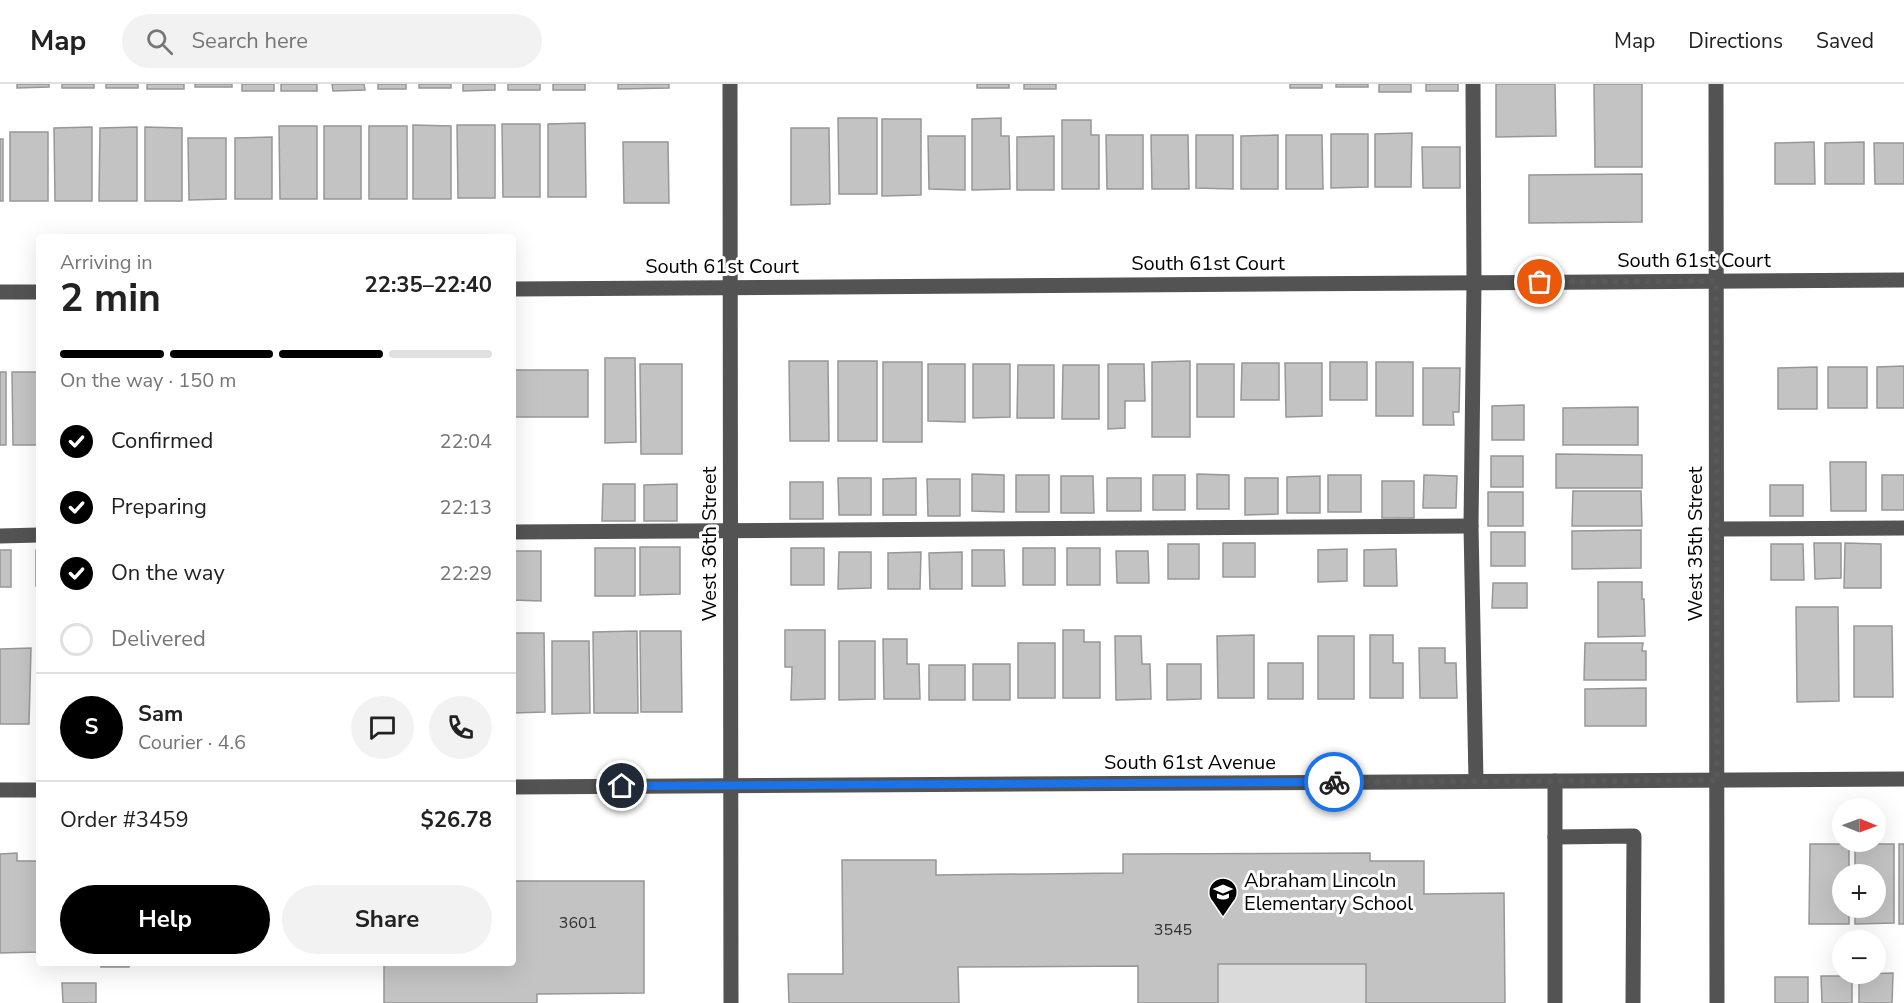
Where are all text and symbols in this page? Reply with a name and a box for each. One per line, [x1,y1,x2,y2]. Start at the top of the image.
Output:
search box [122,14,542,68]
text: Map [30,22,86,60]
icon: search [143,25,176,58]
text: Search here [191,26,308,56]
text: Map [1614,27,1655,55]
text: Directions [1688,27,1783,55]
text: Saved [1816,27,1874,55]
street label: South 61st Court [1617,247,1772,274]
text: Arriving in [60,249,153,276]
street label: South 61st Court [1131,250,1286,277]
street label: South 61st Court [645,253,800,280]
pin [1514,256,1565,307]
icon: bag [1523,265,1556,298]
text: 22:35–22:40 [364,270,492,300]
text: 2 min [60,272,161,325]
text: On the way · 150 m [60,367,236,394]
icon: check [60,425,93,458]
text: Confirmed [111,426,213,456]
text: 22:04 [439,428,492,455]
street label: West 36th Street [696,465,723,622]
street label: West 35th Street [1682,465,1709,622]
icon: check [60,491,93,524]
text: Preparing [111,492,207,522]
text: 22:13 [439,494,492,521]
icon: check [60,557,93,590]
text: On the way [111,558,225,588]
text: 22:29 [439,560,492,587]
text: Delivered [111,624,206,654]
button: chat [351,696,414,759]
button: phone [429,696,492,759]
text: Sam [138,699,183,729]
text: S [85,712,98,742]
text: Courier · 4.6 [138,729,246,756]
street label: South 61st Avenue [1104,749,1276,776]
courier [1304,752,1364,812]
pin [596,760,647,811]
icon: bike [1318,766,1351,799]
icon: home [605,769,638,802]
north arrow [1832,798,1886,852]
map controls [1832,798,1886,984]
text: Order #3459 [60,805,189,835]
text: $26.78 [421,805,492,835]
button: + [1832,864,1886,918]
place label: Abraham Lincoln Elementary School [1244,867,1413,917]
school or university icon: Abraham Lincoln Elementary School [1207,876,1239,918]
button: Help [60,885,270,954]
button: Share [282,885,492,954]
house number: 3601 [559,912,597,934]
house number: 3545 [1154,919,1192,941]
button: − [1832,930,1886,984]

